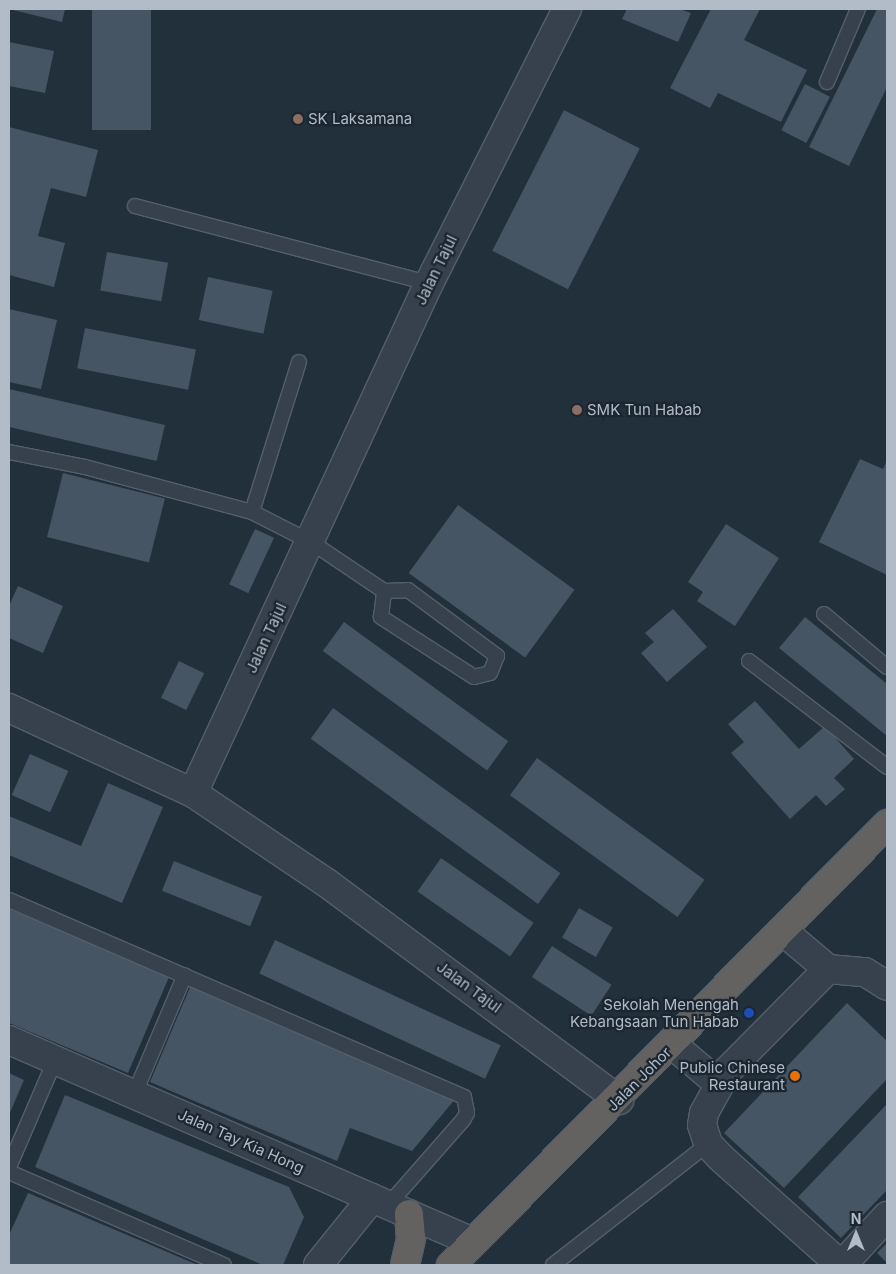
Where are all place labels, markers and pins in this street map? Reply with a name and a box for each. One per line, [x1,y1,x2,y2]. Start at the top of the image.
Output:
place label: SK Laksamana [308,110,412,128]
marker: SK Laksamana [292,113,304,125]
place label: SMK Tun Habab [587,401,702,419]
marker: SMK Tun Habab [571,404,583,416]
place label: Sekolah Menengah Kebangsaan Tun Habab [570,995,739,1030]
marker: Sekolah Menengah Kebangsaan Tun Habab [743,1007,755,1019]
place label: Public Chinese Restaurant [680,1058,785,1093]
marker: Public Chinese Restaurant [789,1070,801,1082]

